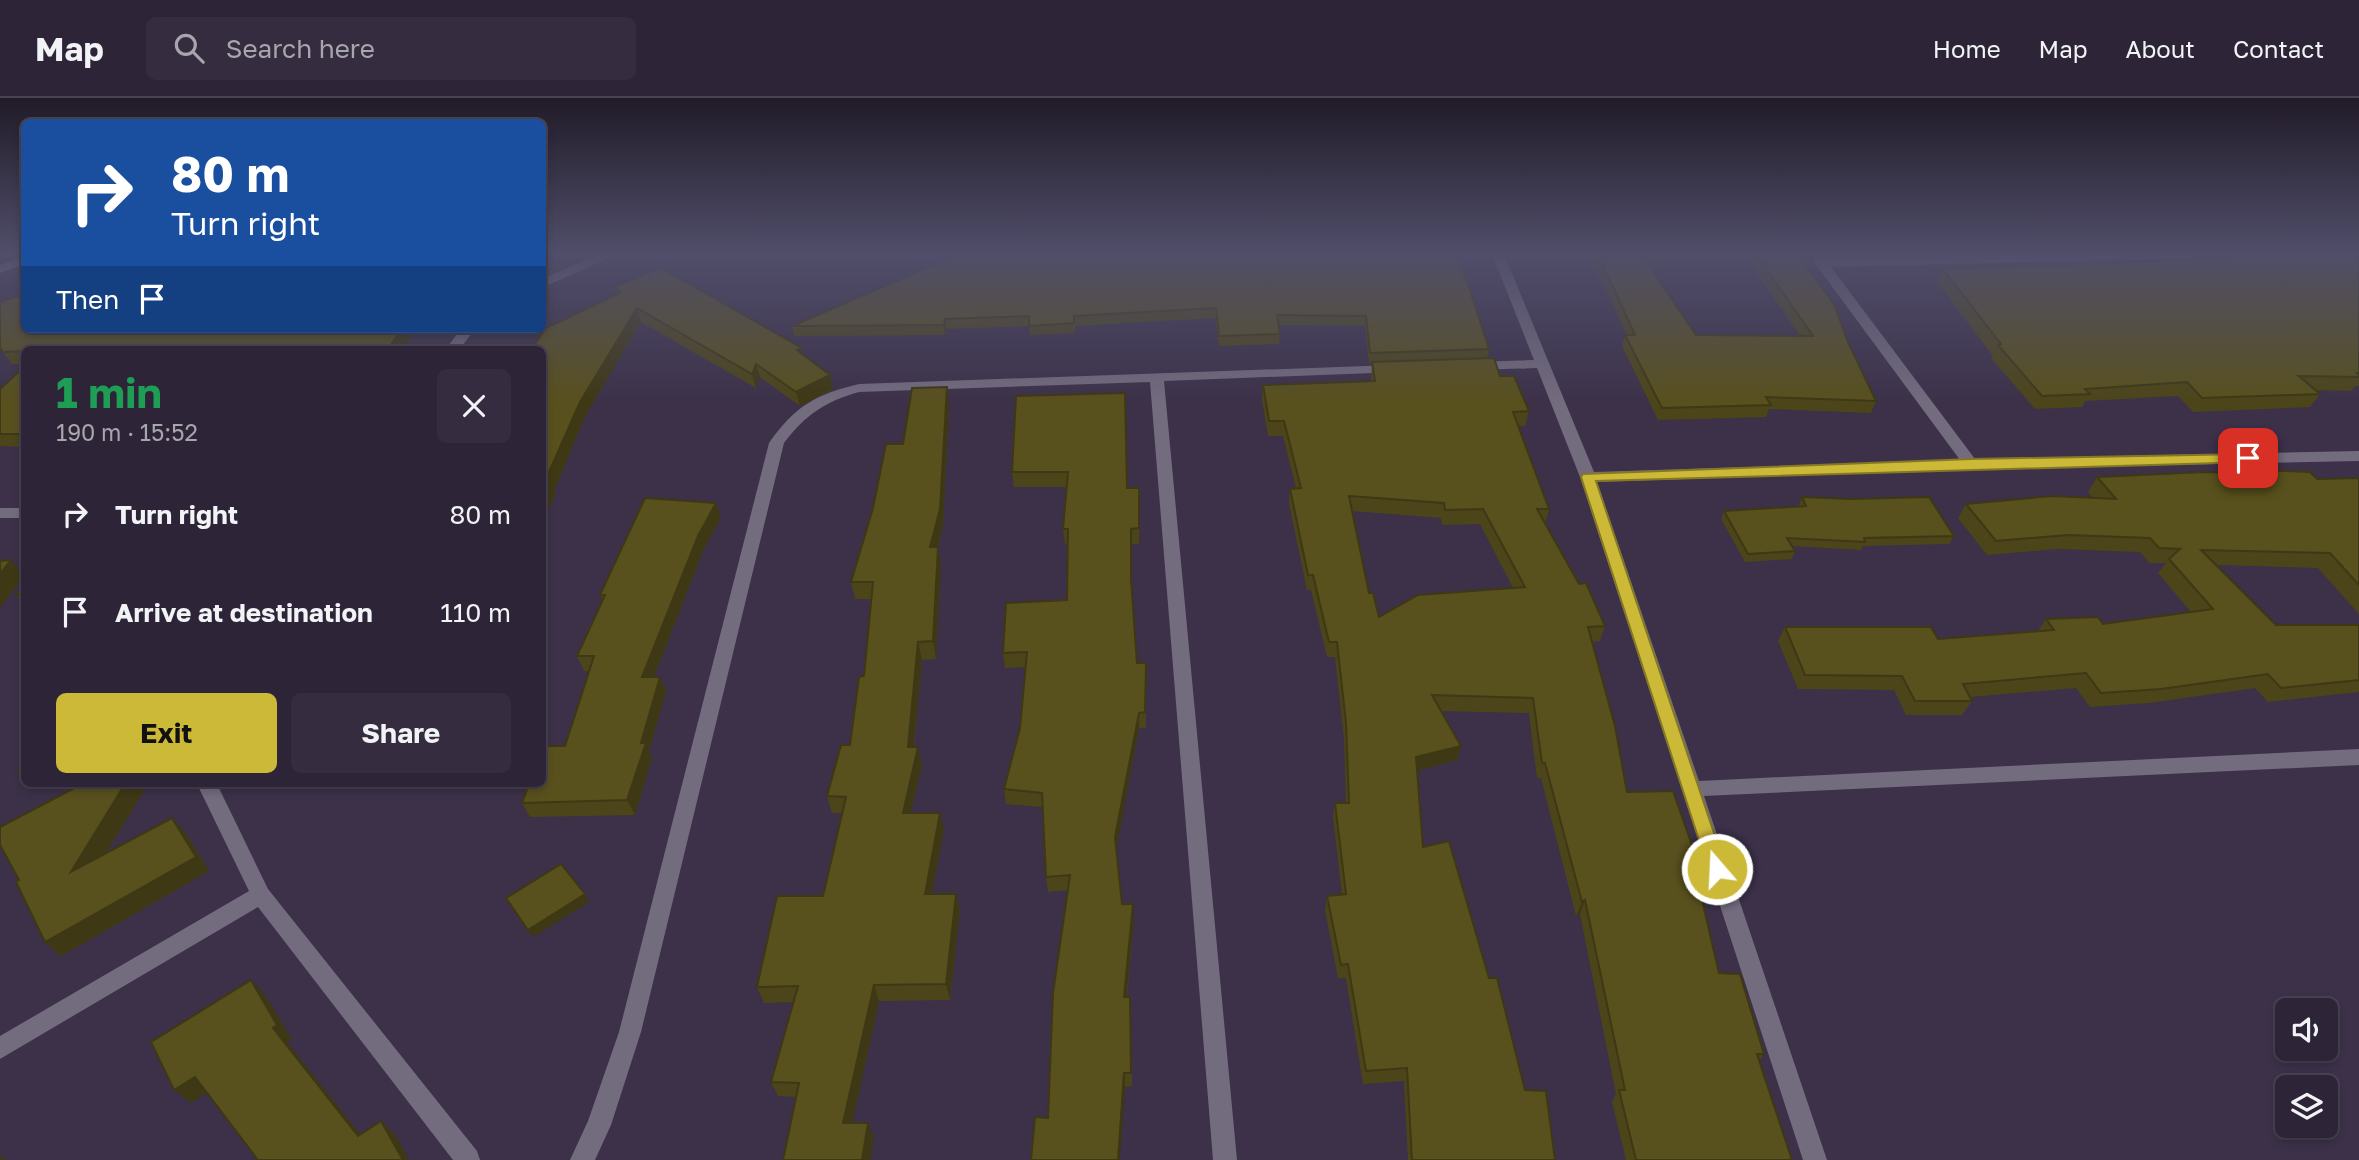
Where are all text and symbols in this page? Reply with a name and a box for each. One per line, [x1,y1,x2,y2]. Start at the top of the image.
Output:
search box [146,17,636,80]
text: Map [35,29,104,68]
icon: search [170,29,208,67]
text: Search here [226,33,375,64]
text: Home [1933,34,2001,63]
text: Map [2039,34,2088,63]
text: About [2126,34,2195,63]
text: Contact [2233,34,2324,63]
text: 80 m [171,144,289,203]
icon: right [56,147,147,238]
text: Turn right [171,204,320,242]
icon: arrive [133,280,171,318]
text: Then [56,284,119,315]
text: 1 min [56,367,162,417]
button: close [437,369,511,443]
text: 190 m · 15:52 [56,418,198,446]
pin [2218,428,2278,488]
icon: arrive [2229,439,2267,477]
icon: right [56,495,94,533]
text: Turn right [115,499,238,530]
text: 80 m [450,499,511,530]
icon: arrive [56,593,94,631]
text: Arrive at destination [115,597,373,628]
text: 110 m [440,597,511,628]
button: Exit [56,693,277,773]
button: Share [291,693,511,773]
position arrow [1680,832,1754,906]
map controls [2275,998,2338,1138]
button: sound [2275,998,2338,1061]
button: layers [2275,1075,2338,1138]

